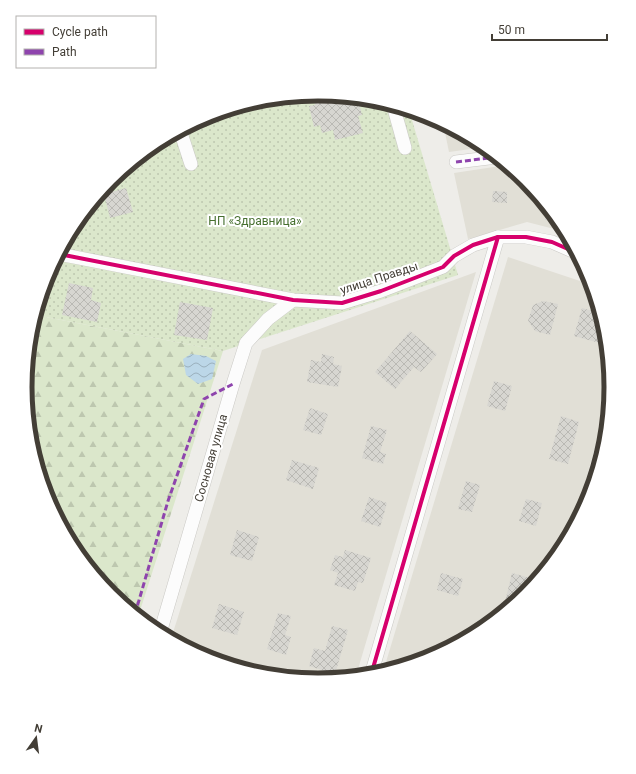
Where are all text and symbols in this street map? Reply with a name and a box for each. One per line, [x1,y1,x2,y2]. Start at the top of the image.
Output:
legend [16,16,156,68]
scale bar [492,16,607,42]
text: 50 m [498,23,525,37]
text: Cycle path [52,25,108,39]
text: Path [52,45,77,59]
park label: НП «Здравница» [208,214,302,228]
street label: улица Правды [338,259,420,297]
street label: Сосновая улица [192,413,230,503]
north arrow [16,718,56,758]
text: N [33,722,44,736]

